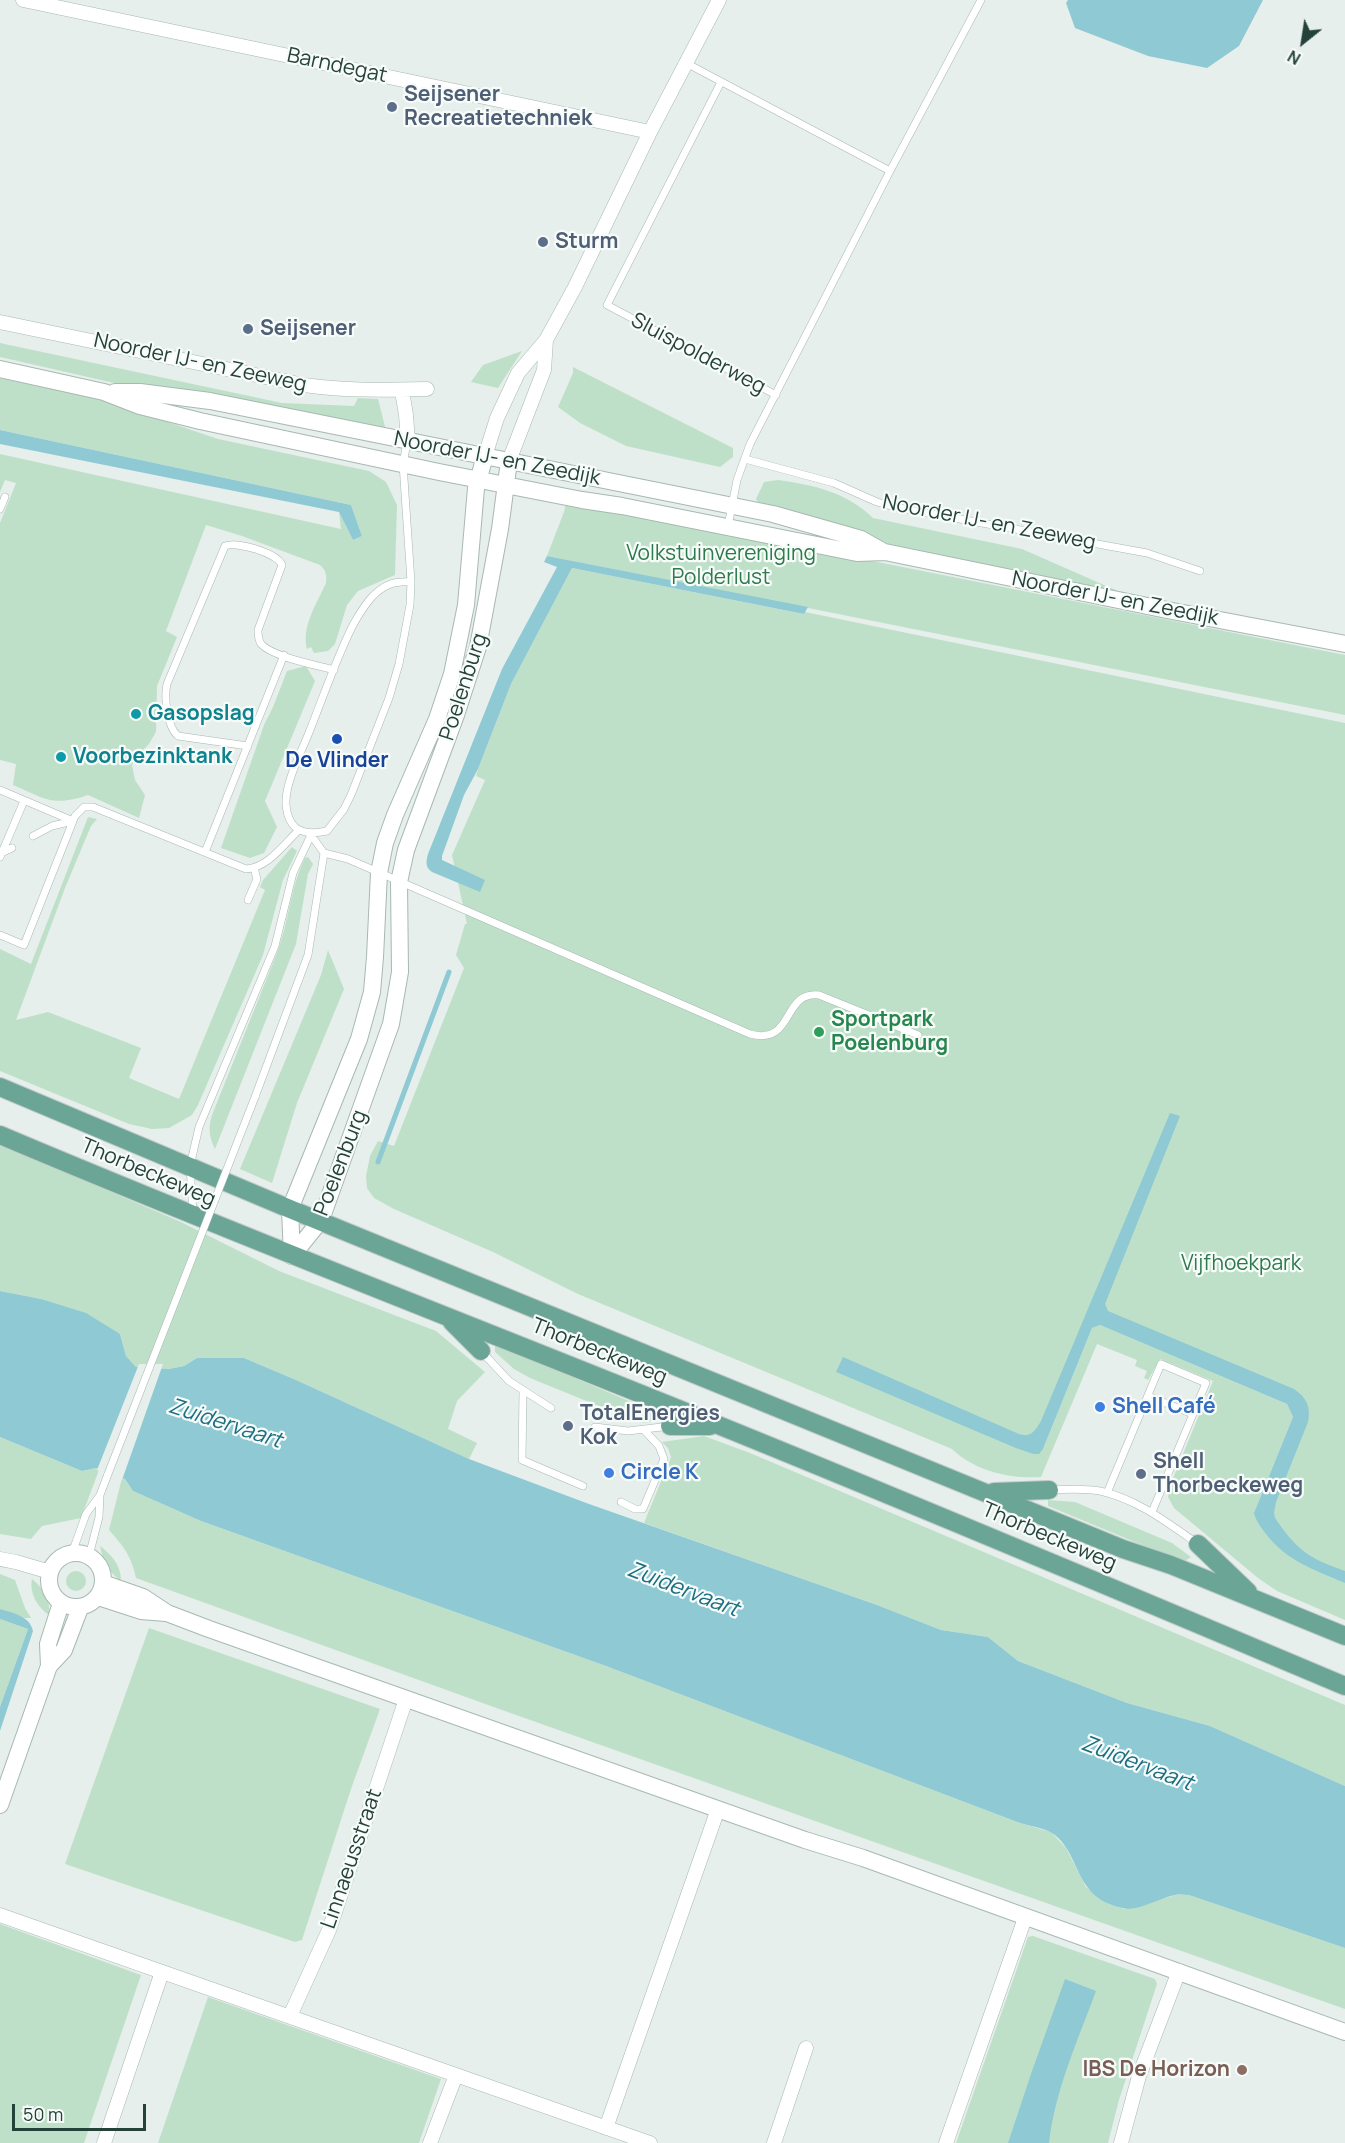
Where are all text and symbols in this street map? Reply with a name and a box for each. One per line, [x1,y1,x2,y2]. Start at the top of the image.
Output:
north arrow [1273,12,1333,72]
street label: Barndegat [285,43,389,89]
text: N [1284,45,1304,70]
place label: Seijsener Recreatietechniek [404,82,592,132]
marker: Seijsener Recreatietechniek [385,100,399,114]
place label: Sturm [555,229,618,255]
marker: Sturm [536,235,550,249]
street label: Sluispolderweg [626,308,770,400]
place label: Seijsener [260,316,356,342]
marker: Seijsener [241,322,255,336]
street label: Noorder IJ- en Zeeweg [91,328,309,398]
street label: Noorder IJ- en Zeedijk [392,427,602,491]
street label: Noorder IJ- en Zeeweg [880,490,1098,556]
park label: Volkstuinvereniging Polderlust [626,541,816,591]
street label: Noorder IJ- en Zeedijk [1010,567,1220,631]
street label: Poelenburg [435,630,493,744]
place label: Gasopslag [148,701,255,727]
marker: Gasopslag [129,707,143,721]
marker: De Vlinder [330,732,344,746]
place label: Voorbezinktank [73,744,232,770]
place label: De Vlinder [285,748,389,774]
marker: Voorbezinktank [54,750,68,764]
place label: Sportpark Poelenburg [831,1007,948,1057]
marker: Sportpark Poelenburg [812,1025,826,1039]
street label: Poelenburg [309,1107,373,1219]
street label: Thorbeckeweg [77,1133,219,1213]
park label: Vijfhoekpark [1181,1251,1301,1277]
street label: Thorbeckeweg [528,1313,670,1391]
water label: Zuidervaart [165,1393,285,1455]
place label: Shell Café [1112,1394,1216,1420]
marker: Shell Café [1093,1400,1107,1414]
place label: TotalEnergies Kok [580,1401,720,1451]
marker: TotalEnergies Kok [561,1419,575,1433]
place label: Shell Thorbeckeweg [1153,1449,1303,1499]
place label: Circle K [621,1460,699,1486]
marker: Circle K [602,1466,616,1480]
marker: Shell Thorbeckeweg [1134,1467,1148,1481]
street label: Thorbeckeweg [978,1497,1120,1577]
water label: Zuidervaart [624,1557,742,1623]
water label: Zuidervaart [1078,1731,1196,1797]
street label: Linnaeusstraat [316,1786,388,1932]
place label: IBS De Horizon [1082,2057,1230,2083]
marker: IBS De Horizon [1235,2063,1249,2077]
scale bar [15,2092,148,2130]
text: 50 m [23,2102,63,2126]

